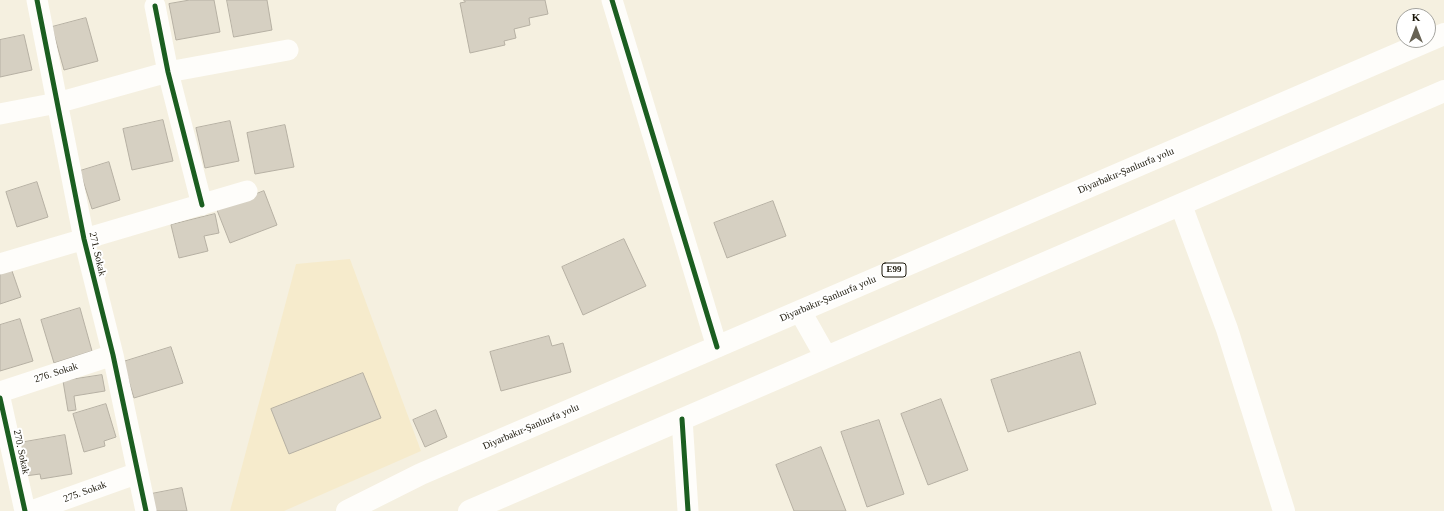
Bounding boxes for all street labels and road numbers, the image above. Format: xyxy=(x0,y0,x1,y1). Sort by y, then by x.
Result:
street label: Diyarbakır-Şanlıurfa yolu xyxy=(1076,145,1176,197)
street label: 271. Sokak xyxy=(86,231,108,277)
road number: E99 xyxy=(882,263,906,277)
street label: Diyarbakır-Şanlıurfa yolu xyxy=(778,273,878,325)
street label: 276. Sokak xyxy=(33,360,79,386)
street label: Diyarbakır-Şanlıurfa yolu xyxy=(481,401,581,453)
street label: 270. Sokak xyxy=(10,429,32,475)
street label: 275. Sokak xyxy=(62,479,108,505)

